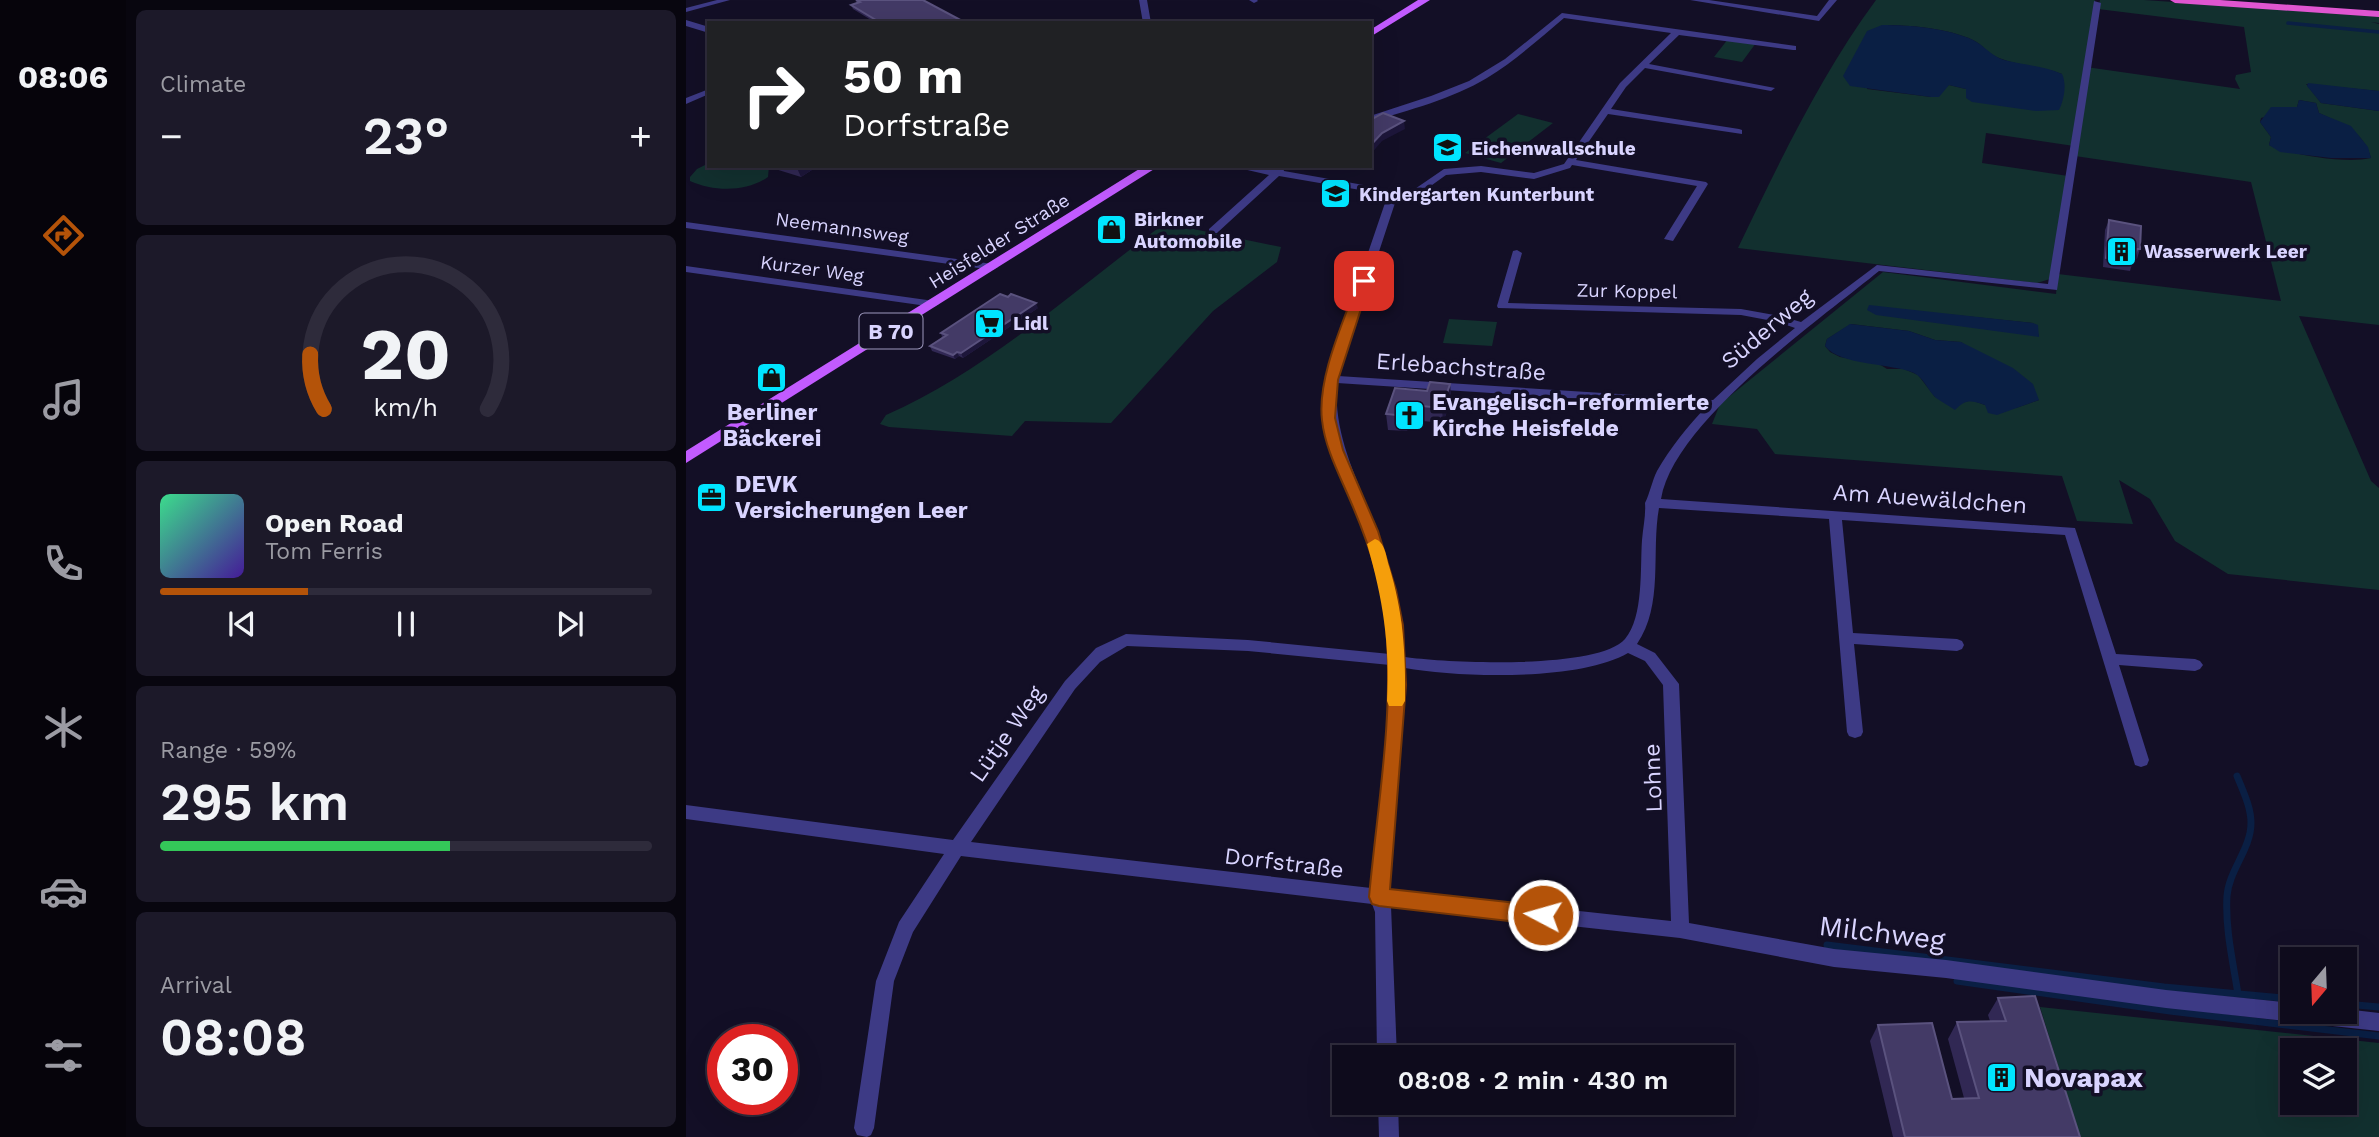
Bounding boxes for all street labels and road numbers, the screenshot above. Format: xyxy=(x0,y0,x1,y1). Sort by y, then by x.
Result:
street label: Heisfelder Straße xyxy=(924,188,1074,294)
street label: Neemannsweg xyxy=(774,207,911,249)
street label: Kurzer Weg xyxy=(759,250,866,288)
street label: Zur Koppel xyxy=(1576,279,1678,303)
street label: Süderweg xyxy=(1716,283,1818,375)
road number: B 70 xyxy=(860,314,922,348)
street label: Erlebachstraße xyxy=(1375,348,1547,386)
street label: Am Auewäldchen xyxy=(1832,479,2028,519)
street label: Lütje Weg xyxy=(964,680,1050,787)
street label: Lohne xyxy=(1638,743,1668,813)
street label: Dorfstraße xyxy=(1223,842,1345,884)
street label: Milchweg xyxy=(1817,909,1947,957)

